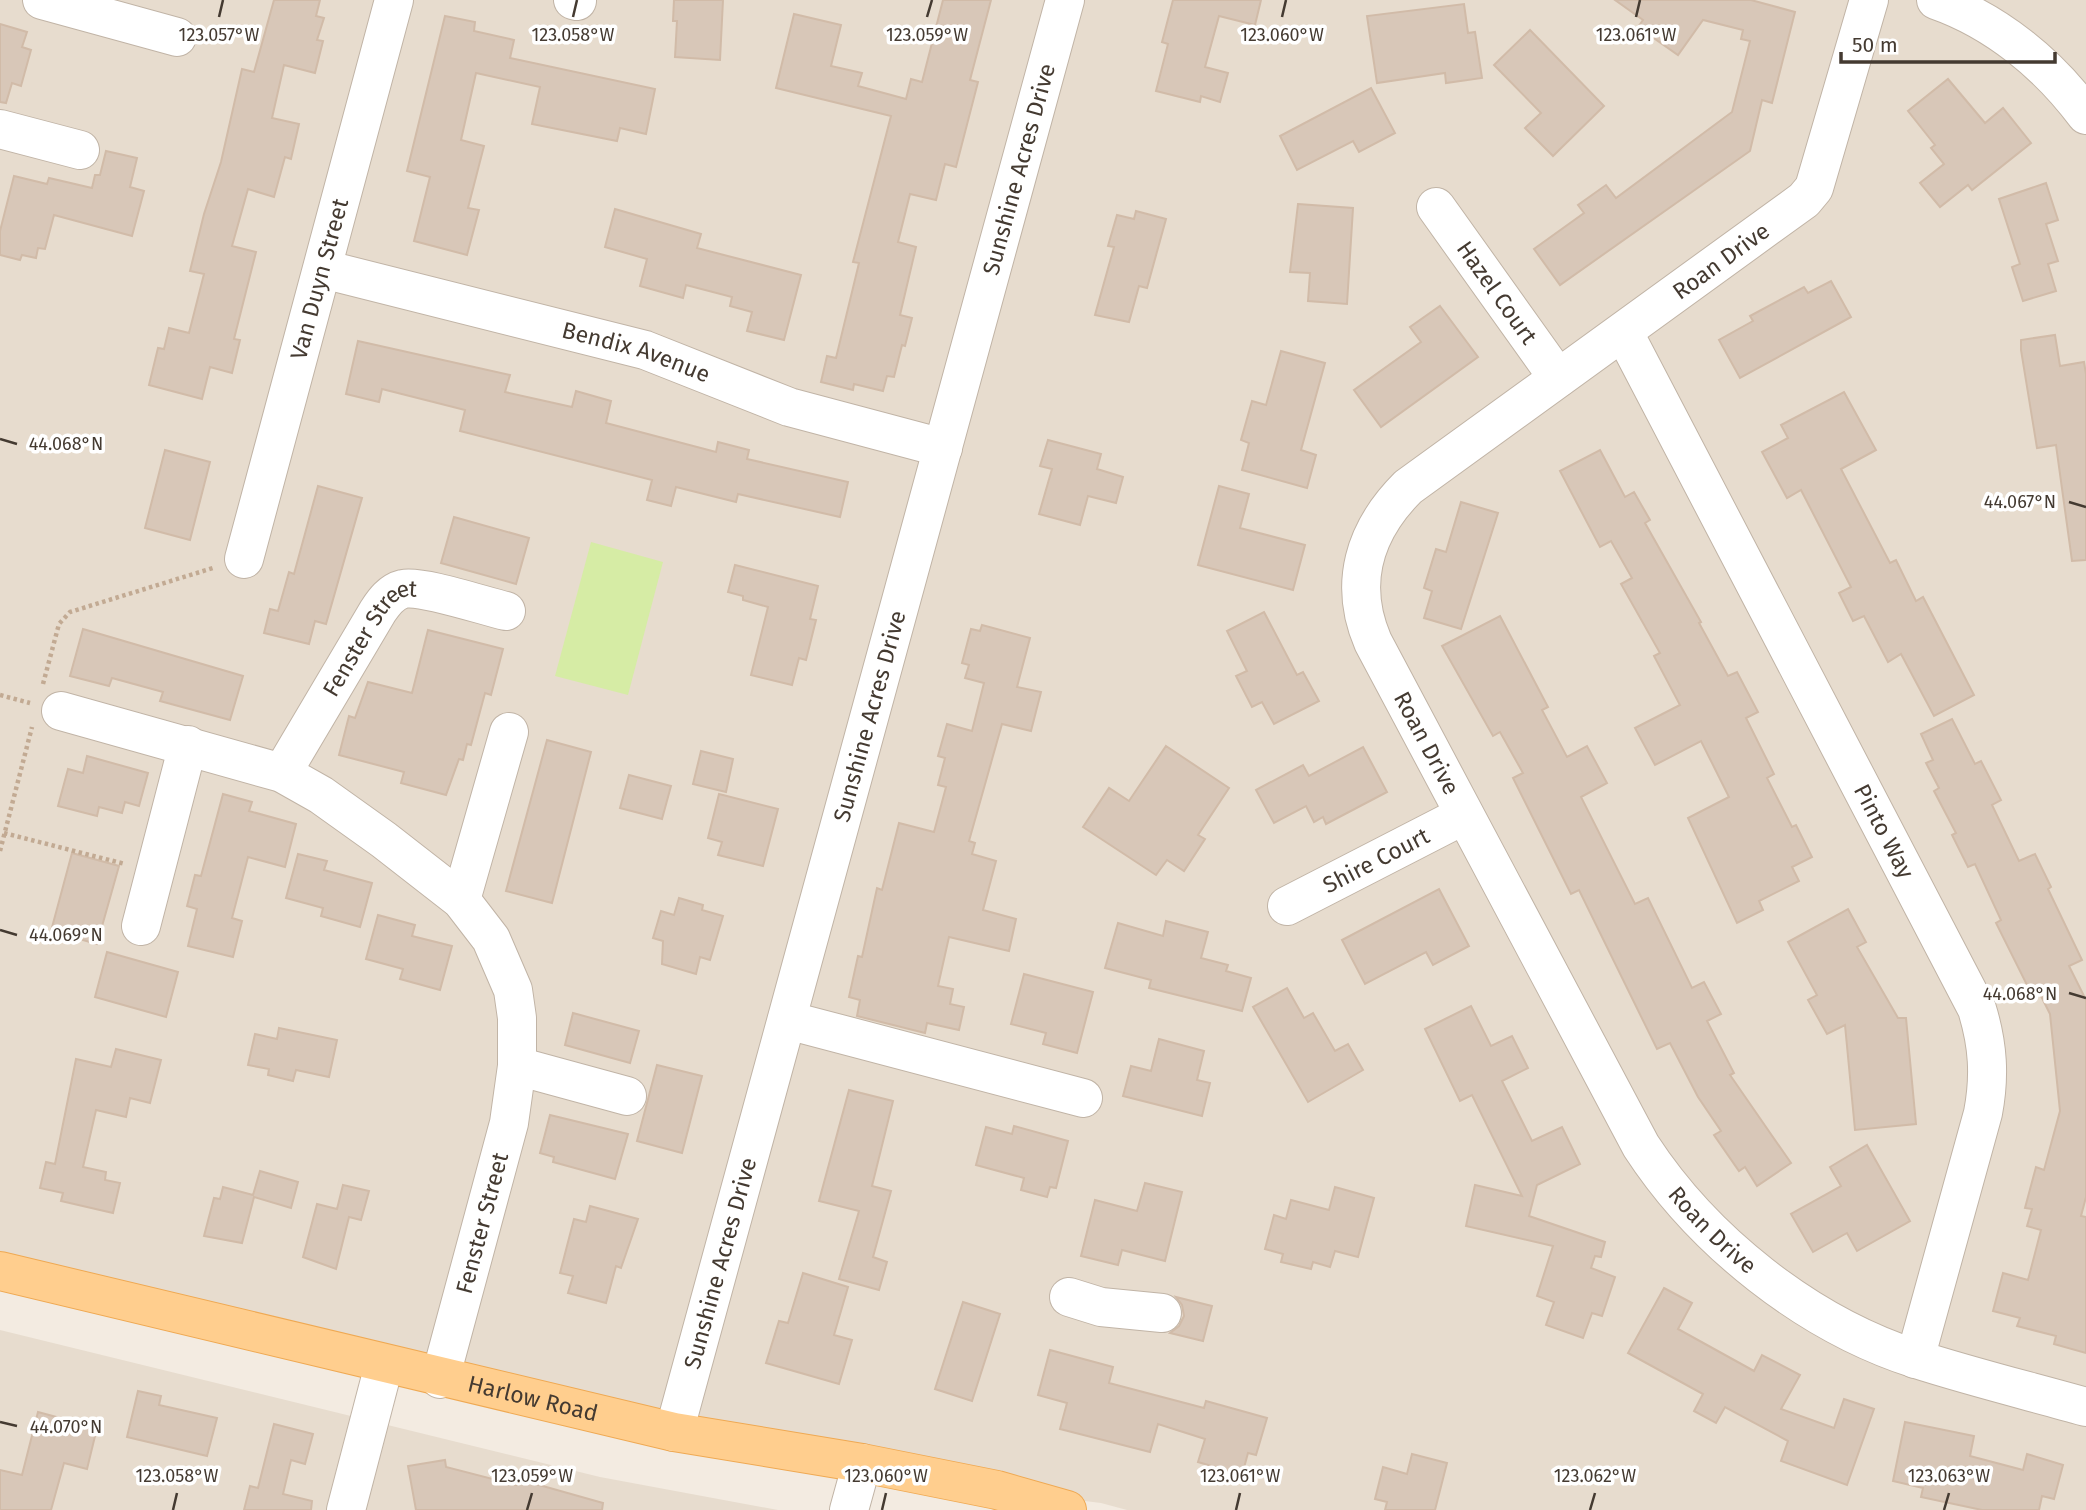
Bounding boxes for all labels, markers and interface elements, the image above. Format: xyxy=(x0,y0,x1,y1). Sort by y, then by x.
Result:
scale bar xyxy=(1841,21,2054,65)
text: 123.057°W xyxy=(179,24,260,46)
text: 123.058°W xyxy=(532,24,615,46)
text: 123.059°W xyxy=(886,24,968,46)
text: 123.060°W xyxy=(1240,24,1324,46)
text: 123.061°W xyxy=(1596,24,1676,46)
text: 50 m xyxy=(1852,32,1898,58)
street label: Sunshine Acres Drive xyxy=(977,60,1061,278)
street label: Van Duyn Street xyxy=(284,195,354,362)
street label: Roan Drive xyxy=(1667,217,1775,305)
street label: Hazel Court xyxy=(1451,236,1544,350)
street label: Bendix Avenue xyxy=(559,316,714,388)
text: 44.068°N xyxy=(29,433,103,455)
text: 44.067°N xyxy=(1984,491,2056,513)
street label: Fenster Street xyxy=(317,574,419,702)
street label: Sunshine Acres Drive xyxy=(827,607,912,825)
street label: Roan Drive xyxy=(1388,687,1466,799)
street label: Pinto Way xyxy=(1848,779,1921,884)
street label: Shire Court xyxy=(1318,821,1434,899)
text: 44.069°N xyxy=(29,924,103,946)
text: 44.068°N xyxy=(1983,983,2057,1005)
street label: Fenster Street xyxy=(450,1149,514,1297)
street label: Sunshine Acres Drive xyxy=(678,1154,762,1372)
street label: Roan Drive xyxy=(1662,1181,1762,1280)
street label: Harlow Road xyxy=(465,1369,601,1427)
text: 44.070°N xyxy=(30,1416,102,1438)
text: 123.058°W xyxy=(136,1465,219,1487)
text: 123.059°W xyxy=(491,1465,573,1487)
text: 123.060°W xyxy=(844,1465,928,1487)
text: 123.061°W xyxy=(1200,1465,1280,1487)
text: 123.062°W xyxy=(1554,1465,1636,1487)
text: 123.063°W xyxy=(1908,1465,1990,1487)

